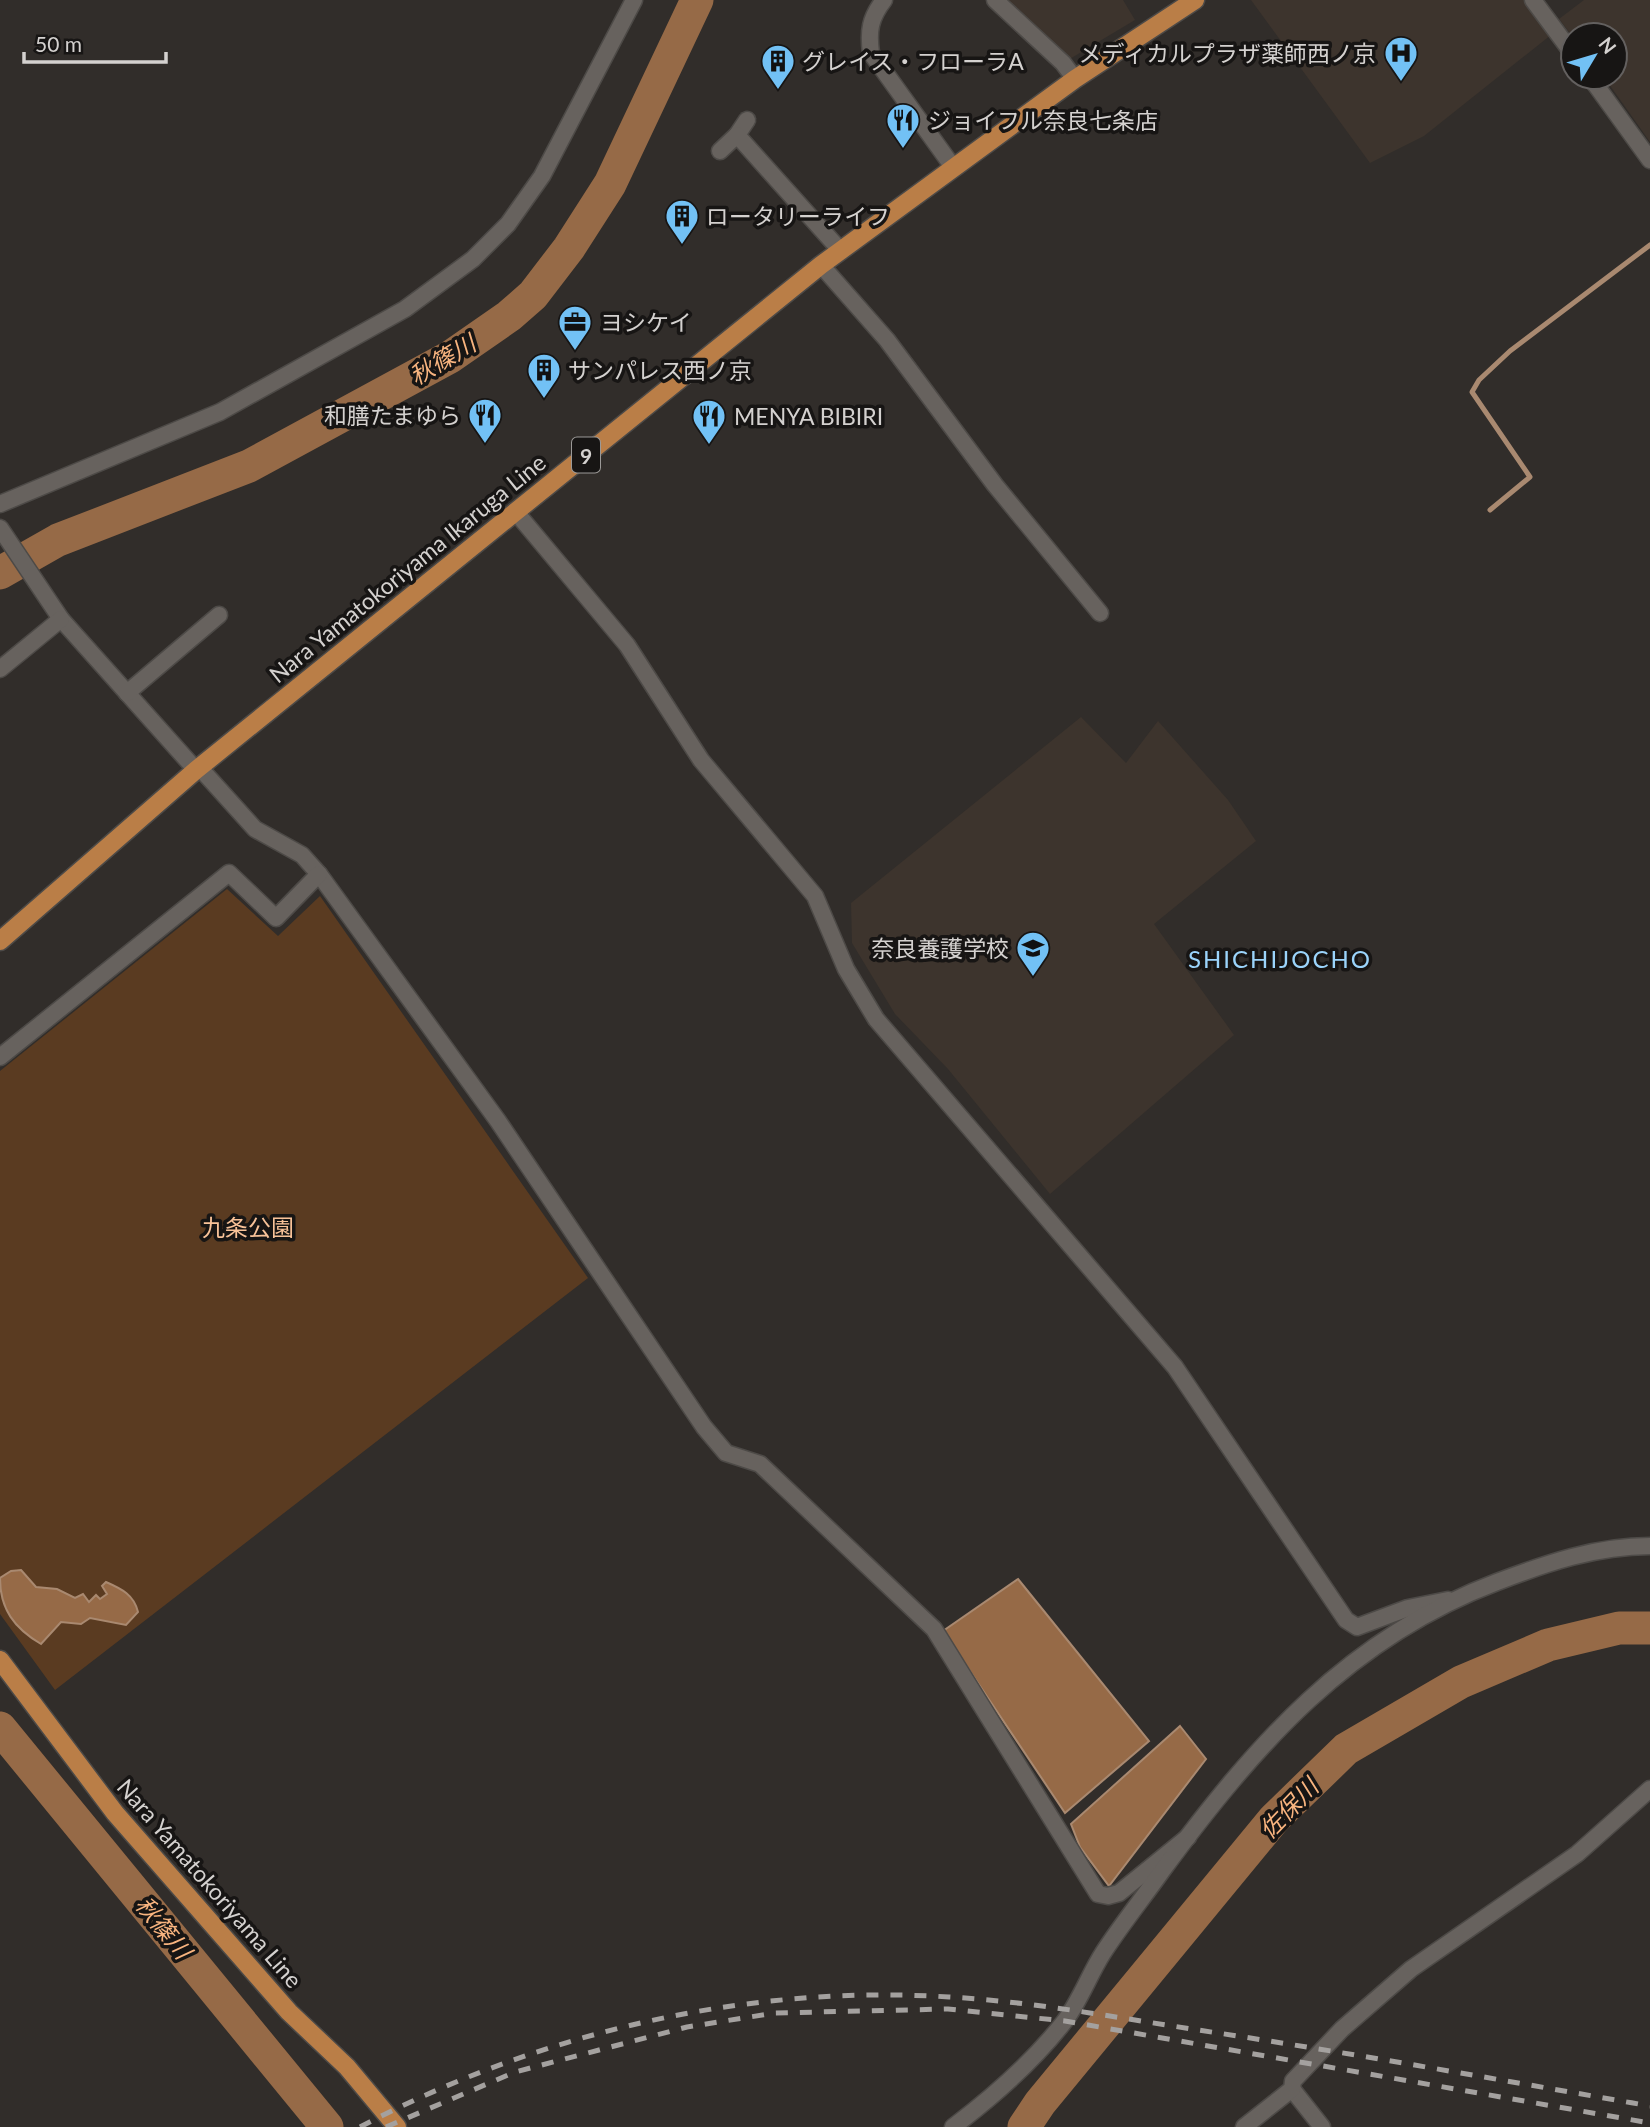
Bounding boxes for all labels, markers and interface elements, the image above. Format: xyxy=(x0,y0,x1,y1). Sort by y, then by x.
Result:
scale bar xyxy=(24,21,166,65)
north arrow xyxy=(1559,21,1629,91)
text: 50 m xyxy=(35,31,82,56)
text: N xyxy=(1594,32,1621,58)
hospital icon: メディカルプラザ薬師西ノ京 xyxy=(1382,34,1420,83)
place label: メディカルプラザ薬師西ノ京 xyxy=(1079,39,1376,67)
building icon: グレイス・フローラA xyxy=(759,42,797,91)
place label: グレイス・フローラA xyxy=(802,47,1024,75)
restaurant icon: ジョイフル奈良七条店 xyxy=(884,101,922,150)
place label: ジョイフル奈良七条店 xyxy=(928,106,1158,134)
building icon: ロータリーライフ xyxy=(663,197,701,246)
place label: ロータリーライフ xyxy=(706,202,890,230)
office icon: ヨシケイ xyxy=(556,303,594,352)
place label: ヨシケイ xyxy=(600,308,692,336)
water label: 秋篠川 xyxy=(404,326,483,390)
building icon: サンパレス西ノ京 xyxy=(525,351,563,400)
place label: サンパレス西ノ京 xyxy=(568,356,752,384)
restaurant icon: 和膳たまゆら xyxy=(466,396,504,445)
restaurant icon: MENYA BIBIRI xyxy=(690,397,728,446)
place label: 和膳たまゆら xyxy=(324,401,461,429)
place label: MENYA BIBIRI xyxy=(734,402,883,430)
road number: 9 xyxy=(572,438,600,472)
street label: Nara Yamatokoriyama Ikaruga Line xyxy=(263,448,551,688)
school or university icon: 奈良養護学校 xyxy=(1014,929,1052,978)
place label: 奈良養護学校 xyxy=(871,934,1009,962)
district label: SHICHIJOCHO xyxy=(1188,944,1372,973)
park label: 九条公園 xyxy=(202,1213,294,1241)
water label: 佐保川 xyxy=(1253,1770,1326,1844)
street label: Nara Yamatokoriyama Line xyxy=(112,1773,308,1993)
water label: 秋篠川 xyxy=(130,1890,200,1966)

